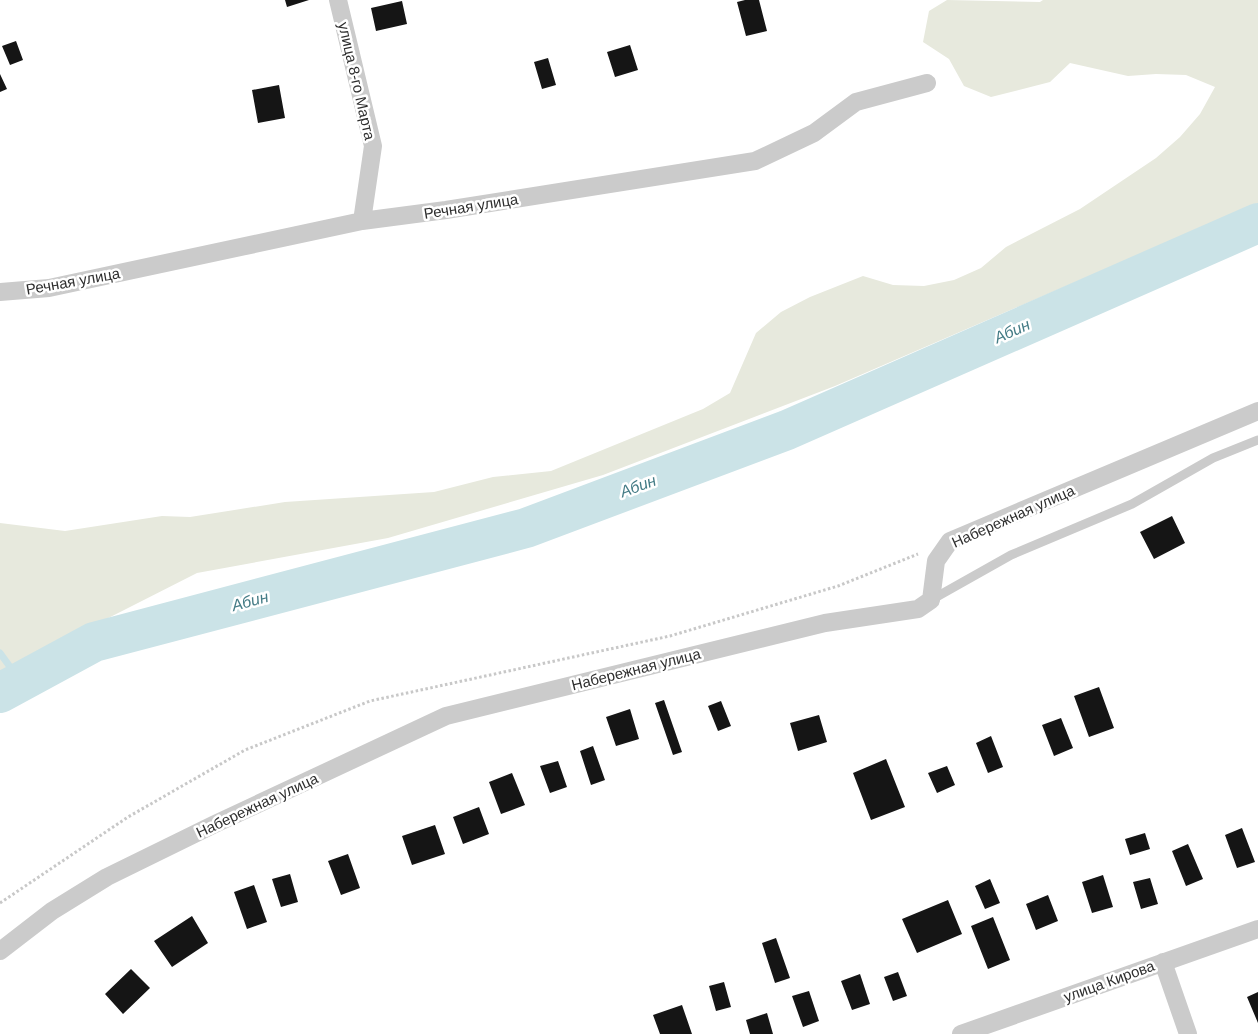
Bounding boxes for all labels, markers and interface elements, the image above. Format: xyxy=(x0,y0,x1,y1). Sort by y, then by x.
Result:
street label: улица 8-го Марта xyxy=(335,20,379,142)
street label: Речная улица xyxy=(423,190,520,222)
street label: Речная улица xyxy=(25,264,122,298)
water label: Абин xyxy=(991,316,1033,347)
water label: Абин xyxy=(617,472,659,501)
street label: Набережная улица xyxy=(949,481,1078,551)
water label: Абин xyxy=(229,588,270,614)
street label: Набережная улица xyxy=(570,645,703,693)
street label: Набережная улица xyxy=(193,769,321,841)
street label: улица Кирова xyxy=(1061,956,1157,1005)

